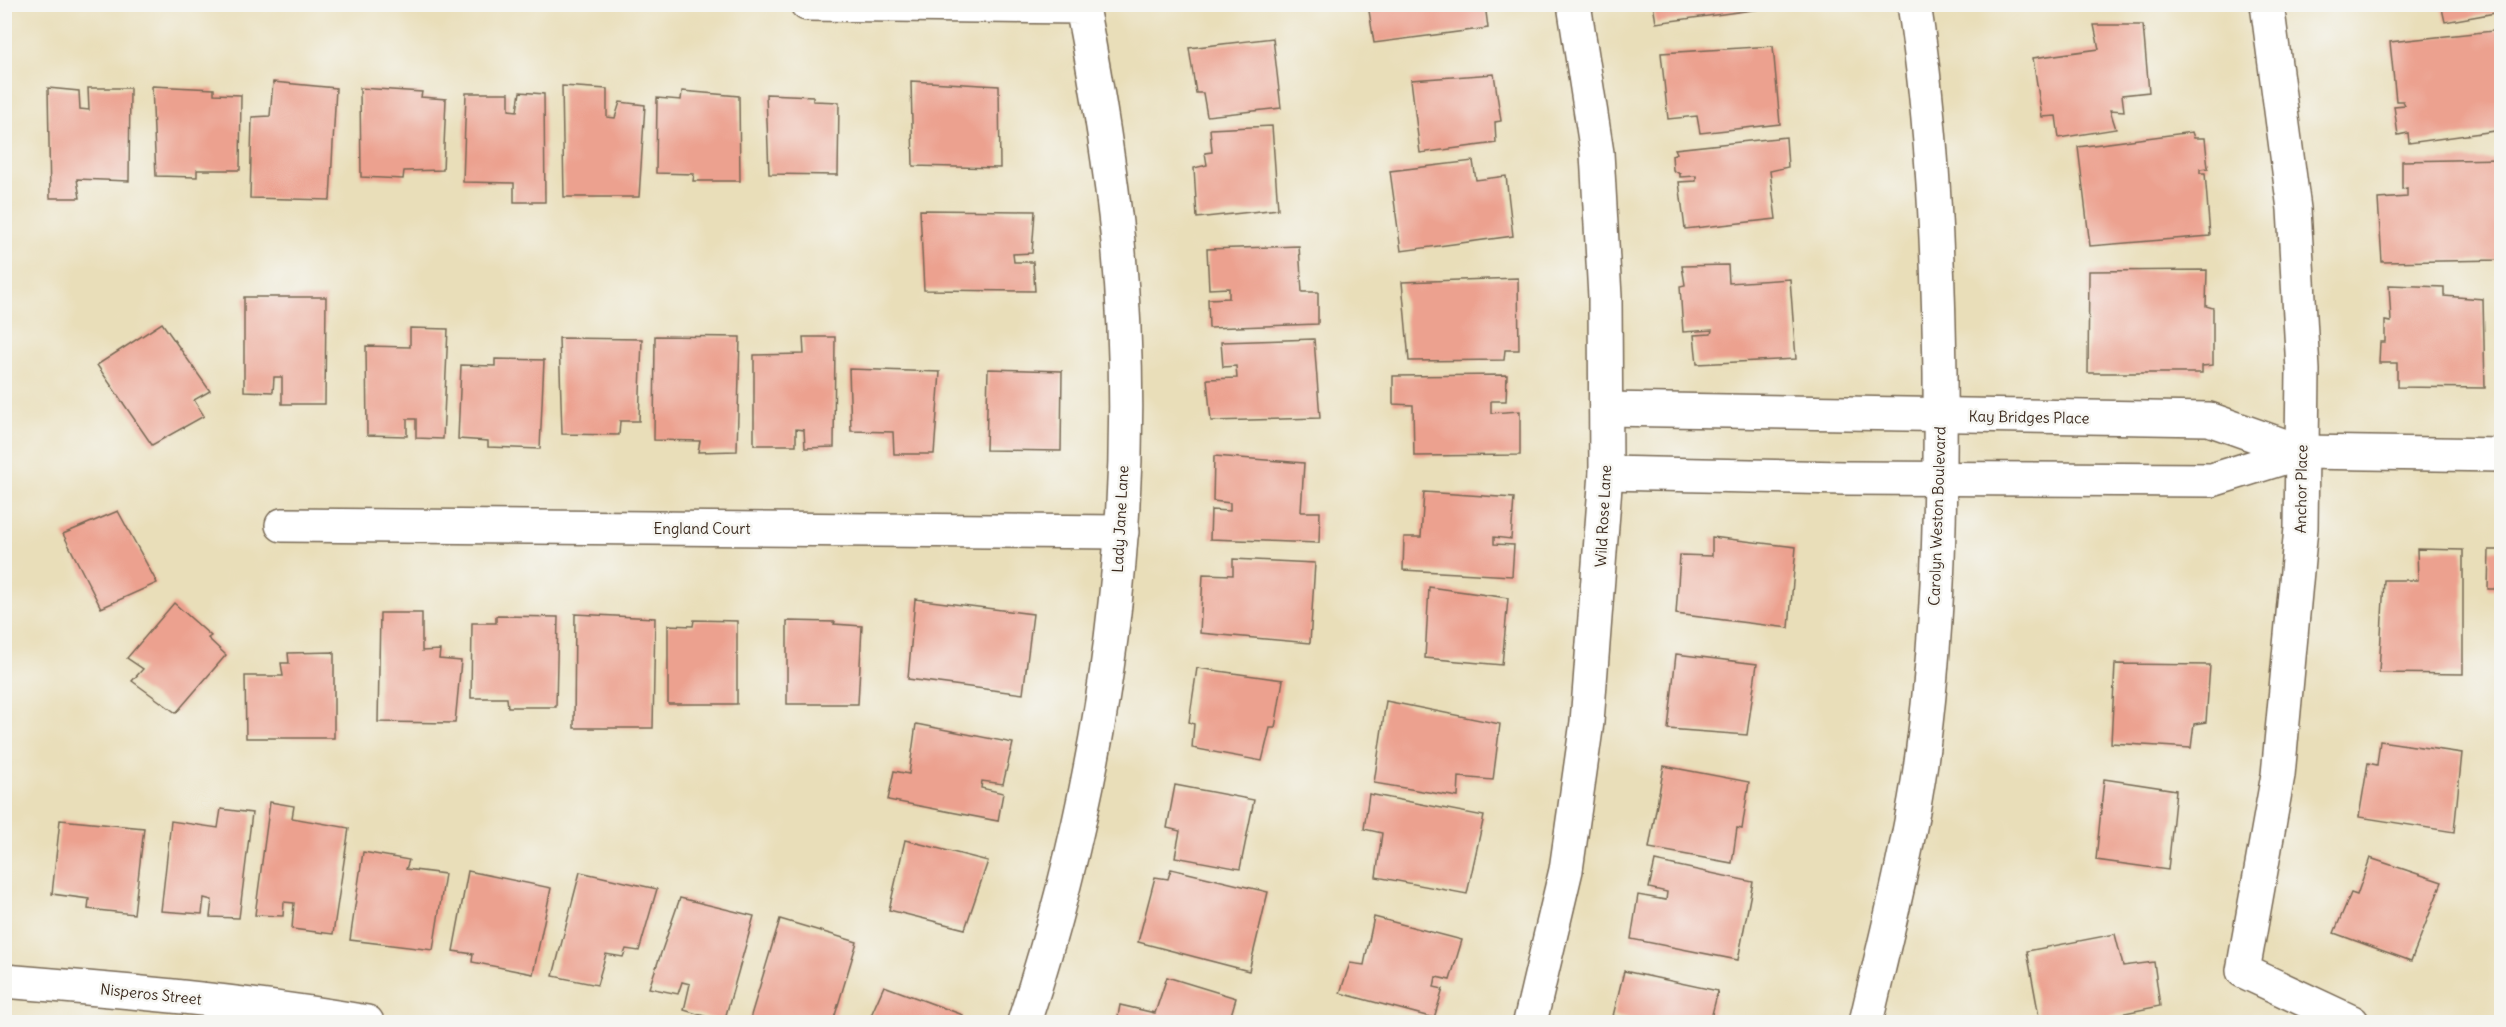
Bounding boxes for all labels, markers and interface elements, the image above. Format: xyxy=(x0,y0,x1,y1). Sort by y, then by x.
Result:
street label: Kay Bridges Place xyxy=(1968,406,2090,428)
street label: Carolyn Weston Boulevard xyxy=(1924,426,1950,606)
street label: Anchor Place xyxy=(2291,444,2311,534)
street label: Wild Rose Lane xyxy=(1591,464,1615,568)
street label: Lady Jane Lane xyxy=(1108,465,1132,573)
street label: England Court xyxy=(654,519,750,538)
street label: Nisperos Street xyxy=(99,979,203,1009)

